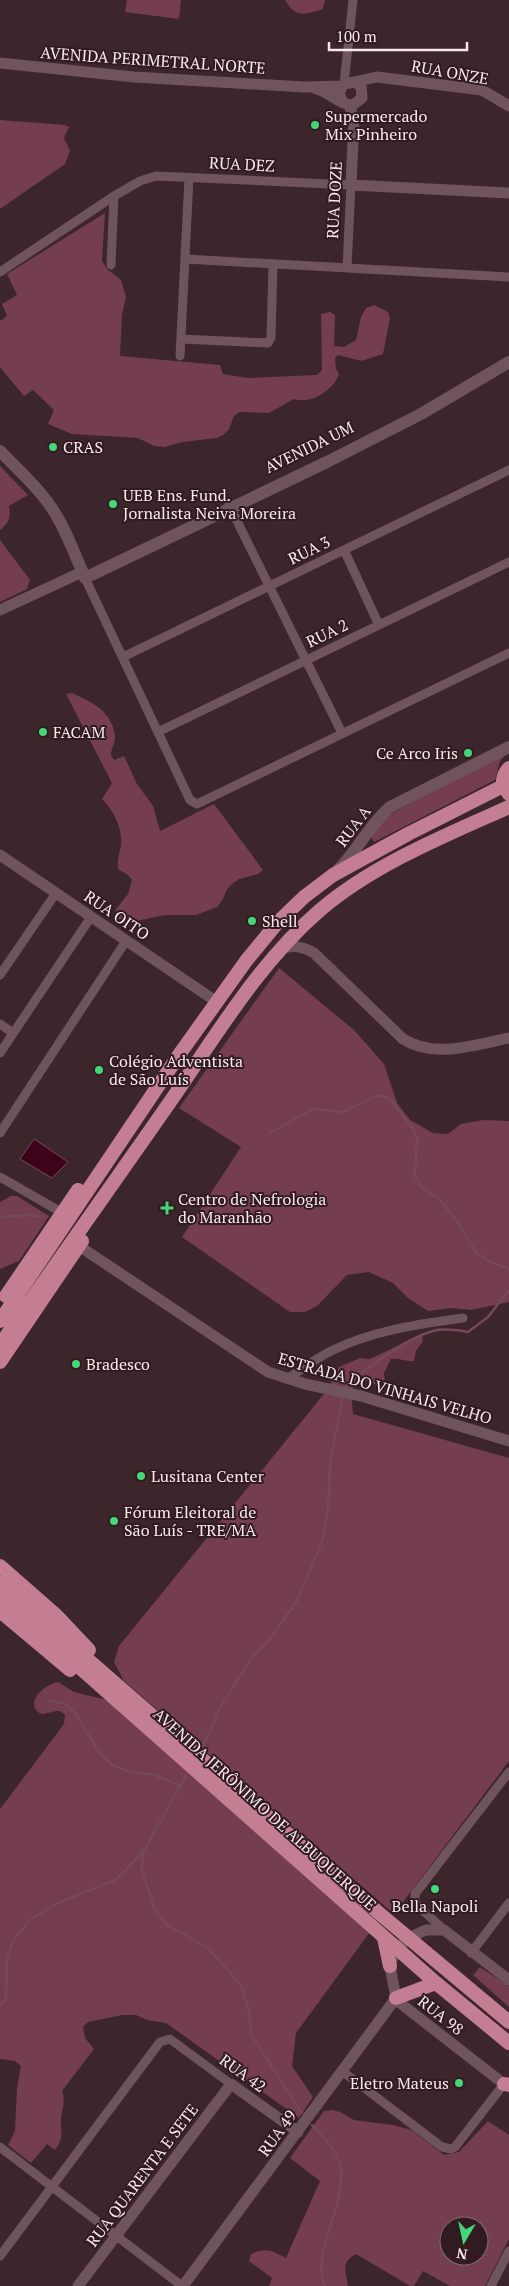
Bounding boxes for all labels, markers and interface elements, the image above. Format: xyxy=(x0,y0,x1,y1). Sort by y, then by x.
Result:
scale bar xyxy=(329,20,466,52)
text: 100 m xyxy=(336,26,377,46)
street label: AVENIDA PERIMETRAL NORTE xyxy=(40,41,266,79)
street label: RUA ONZE xyxy=(410,54,490,90)
place label: Supermercado Mix Pinheiro xyxy=(325,105,427,145)
marker: Supermercado Mix Pinheiro xyxy=(309,119,321,131)
street label: RUA DEZ xyxy=(209,151,276,177)
street label: RUA DOZE xyxy=(321,161,347,239)
street label: AVENIDA UM xyxy=(261,416,357,478)
place label: CRAS xyxy=(63,436,103,458)
marker: CRAS xyxy=(47,441,59,453)
place label: UEB Ens. Fund. Jornalista Neiva Moreira xyxy=(123,484,296,524)
marker: UEB Ens. Fund. Jornalista Neiva Moreira xyxy=(107,498,119,510)
street label: RUA 3 xyxy=(284,530,334,570)
street label: RUA 2 xyxy=(302,613,352,653)
place label: FACAM xyxy=(53,721,105,743)
marker: FACAM xyxy=(37,726,49,738)
place label: Ce Arco Iris xyxy=(376,742,458,764)
marker: Ce Arco Iris xyxy=(462,747,474,759)
street label: RUA A xyxy=(330,801,376,851)
street label: RUA OITO xyxy=(80,885,154,945)
place label: Shell xyxy=(262,910,298,932)
marker: Shell xyxy=(246,915,258,927)
place label: Colégio Adventista de São Luís xyxy=(109,1050,243,1090)
marker: Colégio Adventista de São Luís xyxy=(93,1064,105,1076)
place label: Centro de Nefrologia do Maranhão xyxy=(178,1188,326,1228)
marker: Centro de Nefrologia do Maranhão xyxy=(160,1201,174,1215)
street label: ESTRADA DO VINHAIS VELHO xyxy=(276,1347,494,1429)
place label: Bradesco xyxy=(86,1353,150,1375)
marker: Bradesco xyxy=(70,1358,82,1370)
place label: Lusitana Center xyxy=(151,1465,265,1487)
marker: Lusitana Center xyxy=(135,1470,147,1482)
place label: Fórum Eleitoral de São Luís - TRE/MA xyxy=(124,1501,256,1541)
marker: Fórum Eleitoral de São Luís - TRE/MA xyxy=(108,1515,120,1527)
street label: AVENIDA JERÔNIMO DE ALBUQUERQUE xyxy=(149,1703,381,1915)
marker: Bella Napoli xyxy=(429,1883,441,1895)
place label: Bella Napoli xyxy=(392,1895,479,1917)
street label: RUA 98 xyxy=(414,1990,468,2040)
street label: RUA 42 xyxy=(215,2049,271,2097)
place label: Eletro Mateus xyxy=(350,2072,449,2094)
marker: Eletro Mateus xyxy=(453,2077,465,2089)
street label: RUA QUARENTA E SETE xyxy=(81,2099,203,2251)
street label: RUA 49 xyxy=(253,2105,301,2161)
north arrow xyxy=(439,2216,489,2266)
text: N xyxy=(455,2244,469,2265)

